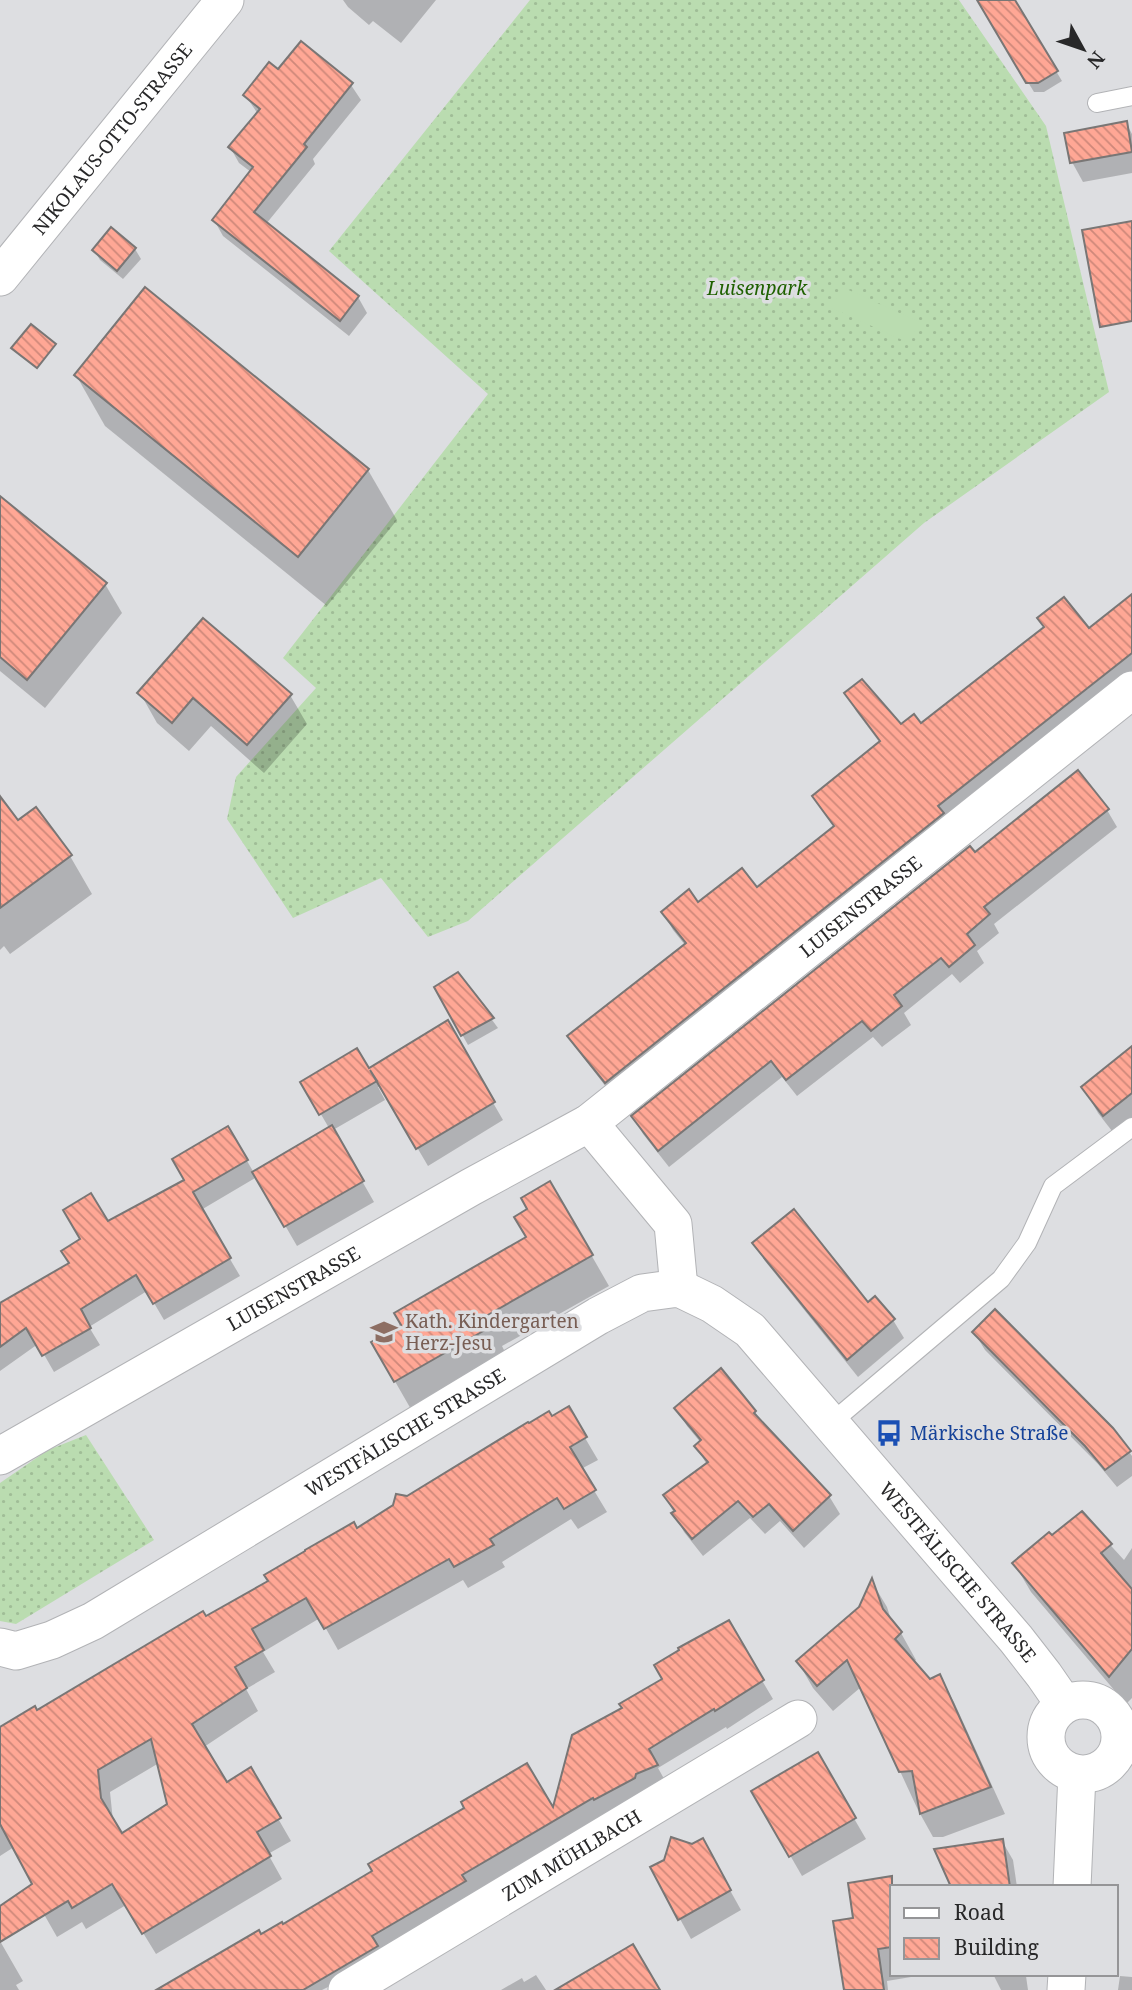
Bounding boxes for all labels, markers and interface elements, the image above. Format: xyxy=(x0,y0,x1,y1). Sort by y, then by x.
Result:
north arrow xyxy=(1048,14,1118,84)
street label: NIKOLAUS-OTTO-STRASSE xyxy=(27,37,198,240)
text: N xyxy=(1081,46,1111,74)
park label: Luisenpark xyxy=(706,275,808,301)
street label: LUISENSTRASSE xyxy=(794,850,927,963)
street label: LUISENSTRASSE xyxy=(222,1240,365,1337)
place label: Kath. Kindergarten Herz-Jesu xyxy=(405,1308,579,1356)
school or university icon: Kath. Kindergarten Herz-Jesu xyxy=(369,1317,399,1347)
street label: WESTFÄLISCHE STRASSE xyxy=(300,1362,510,1503)
bus stop icon: Märkische Straße xyxy=(874,1418,904,1448)
place label: Märkische Straße xyxy=(910,1420,1069,1446)
street label: WESTFÄLISCHE STRASSE xyxy=(873,1476,1042,1668)
street label: ZUM MÜHLBACH xyxy=(497,1803,646,1907)
legend xyxy=(890,1885,1118,1976)
text: Road xyxy=(954,1898,1005,1926)
text: Building xyxy=(954,1933,1039,1961)

